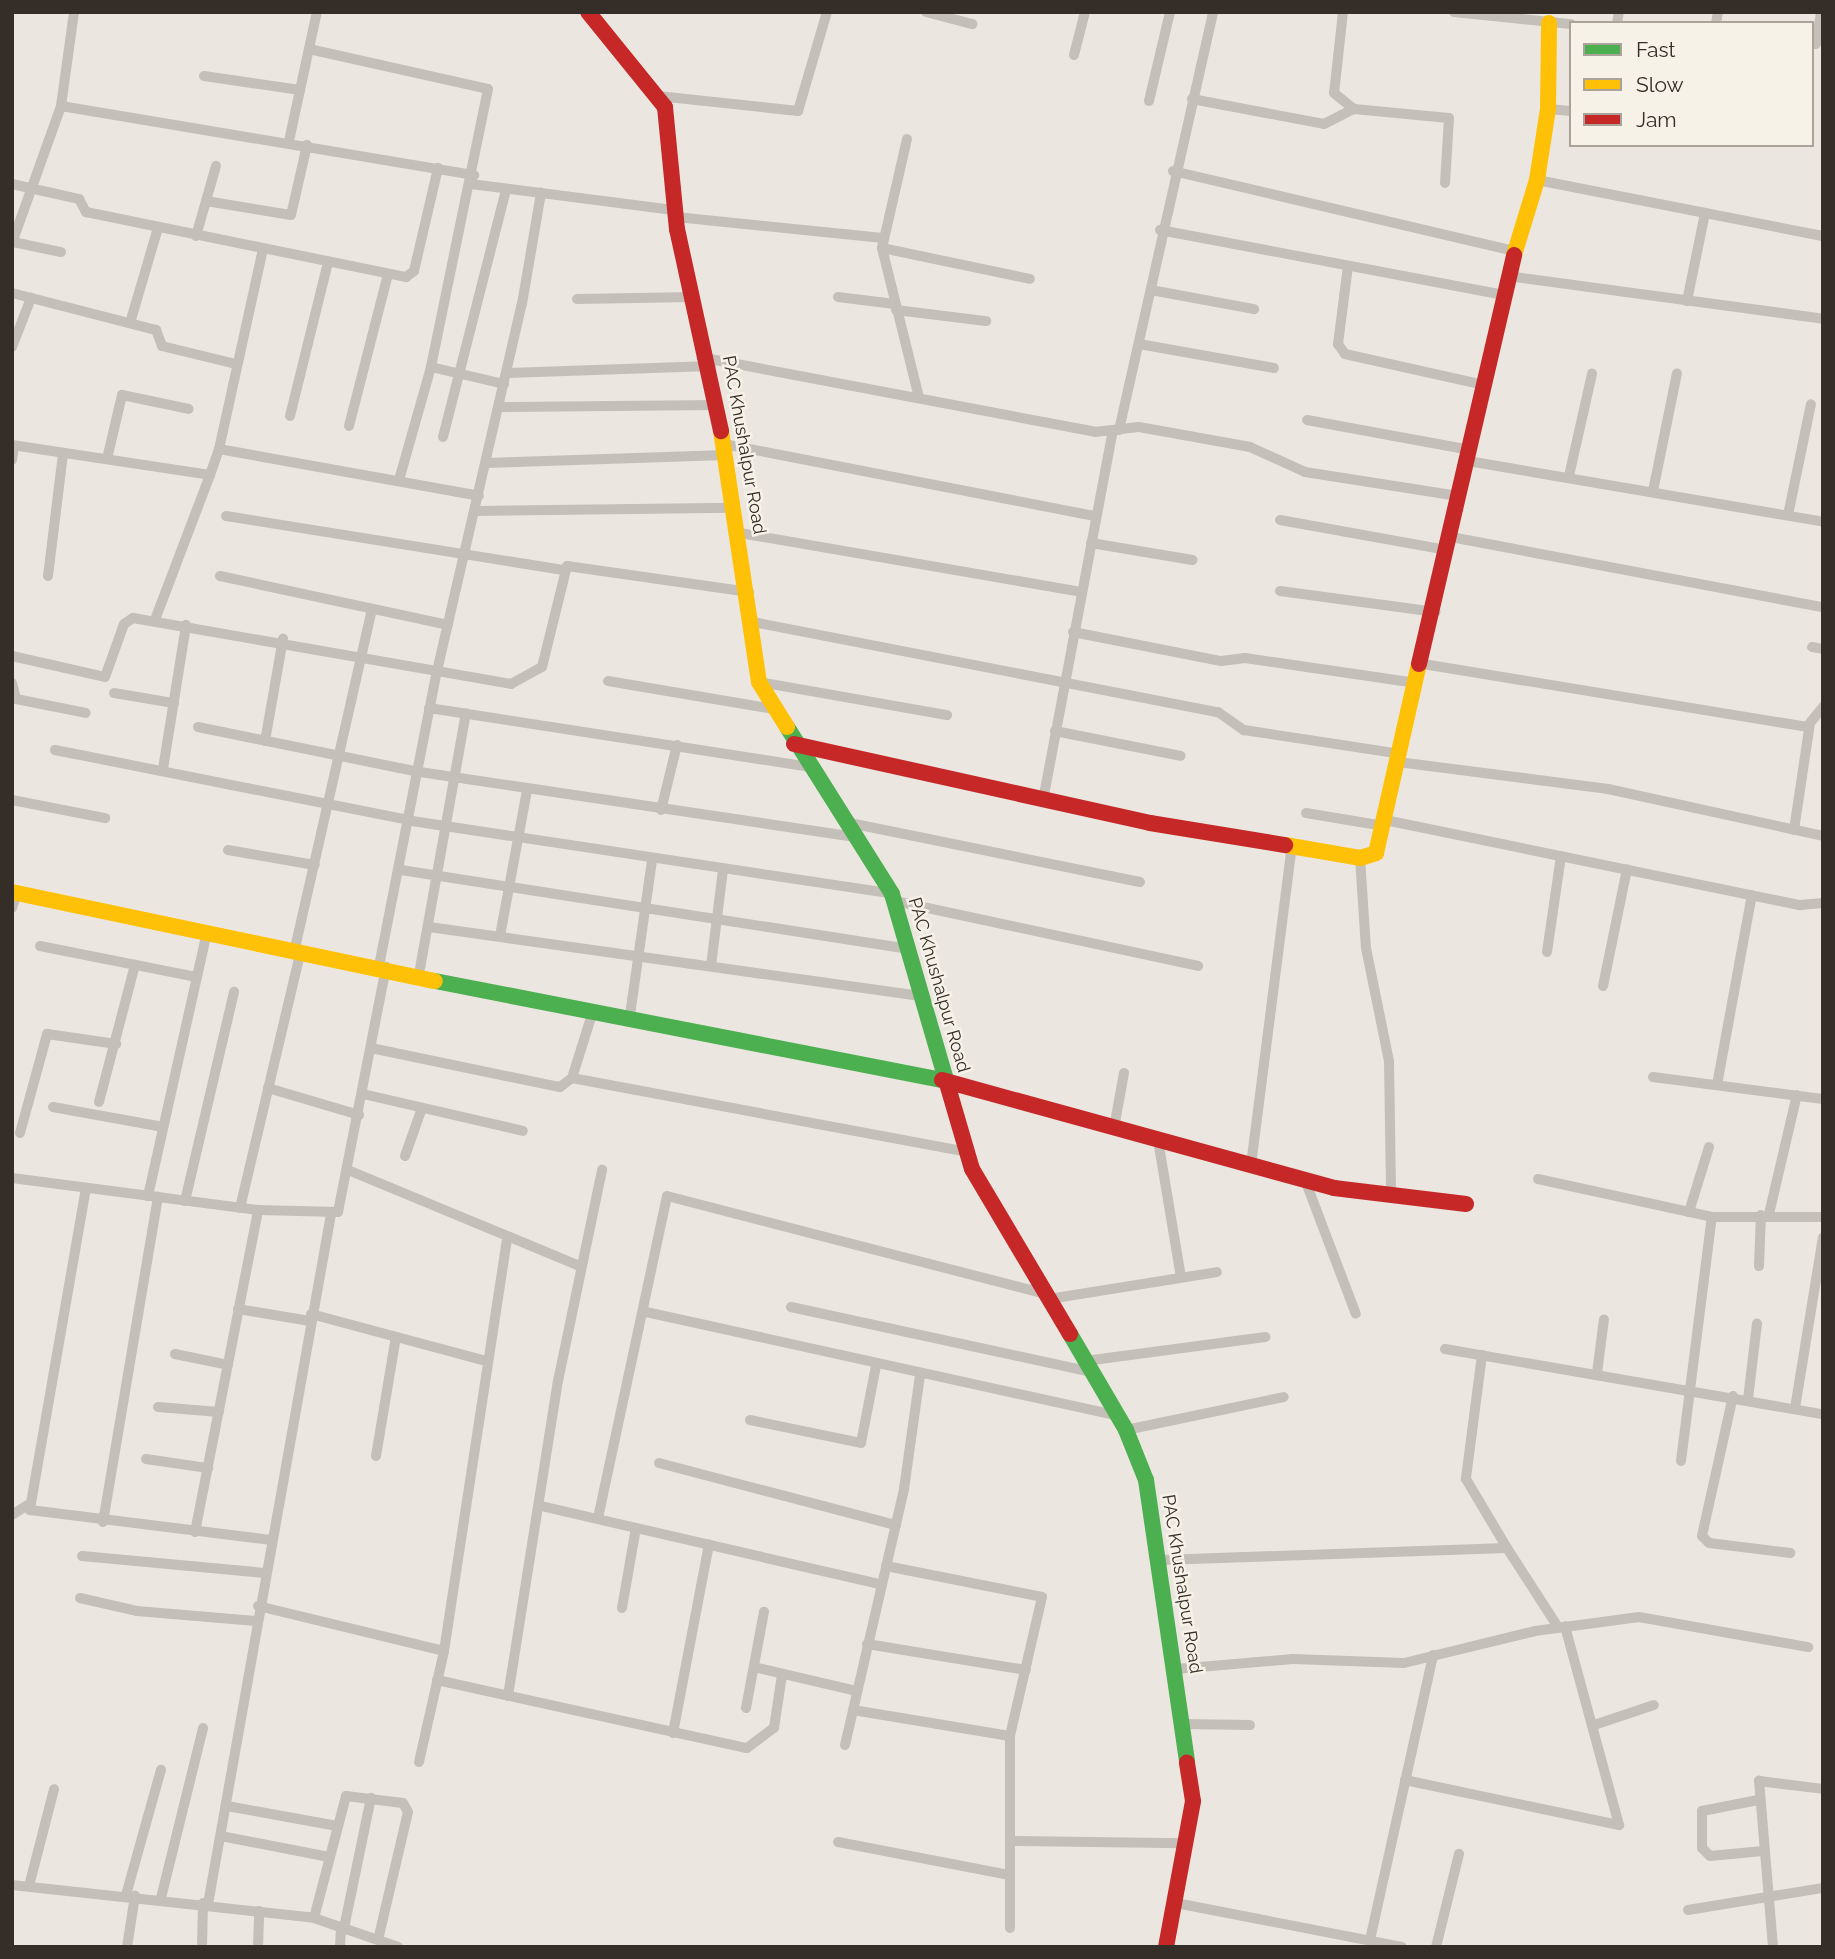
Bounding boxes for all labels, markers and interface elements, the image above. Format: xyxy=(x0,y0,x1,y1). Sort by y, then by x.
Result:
legend xyxy=(1569,21,1814,147)
text: Fast xyxy=(1636,37,1676,62)
text: Slow xyxy=(1636,72,1684,97)
text: Jam xyxy=(1636,107,1677,132)
street label: PAC Khushalpur Road xyxy=(718,354,770,536)
street label: PAC Khushalpur Road xyxy=(904,895,974,1075)
street label: PAC Khushalpur Road xyxy=(1157,1493,1207,1675)

